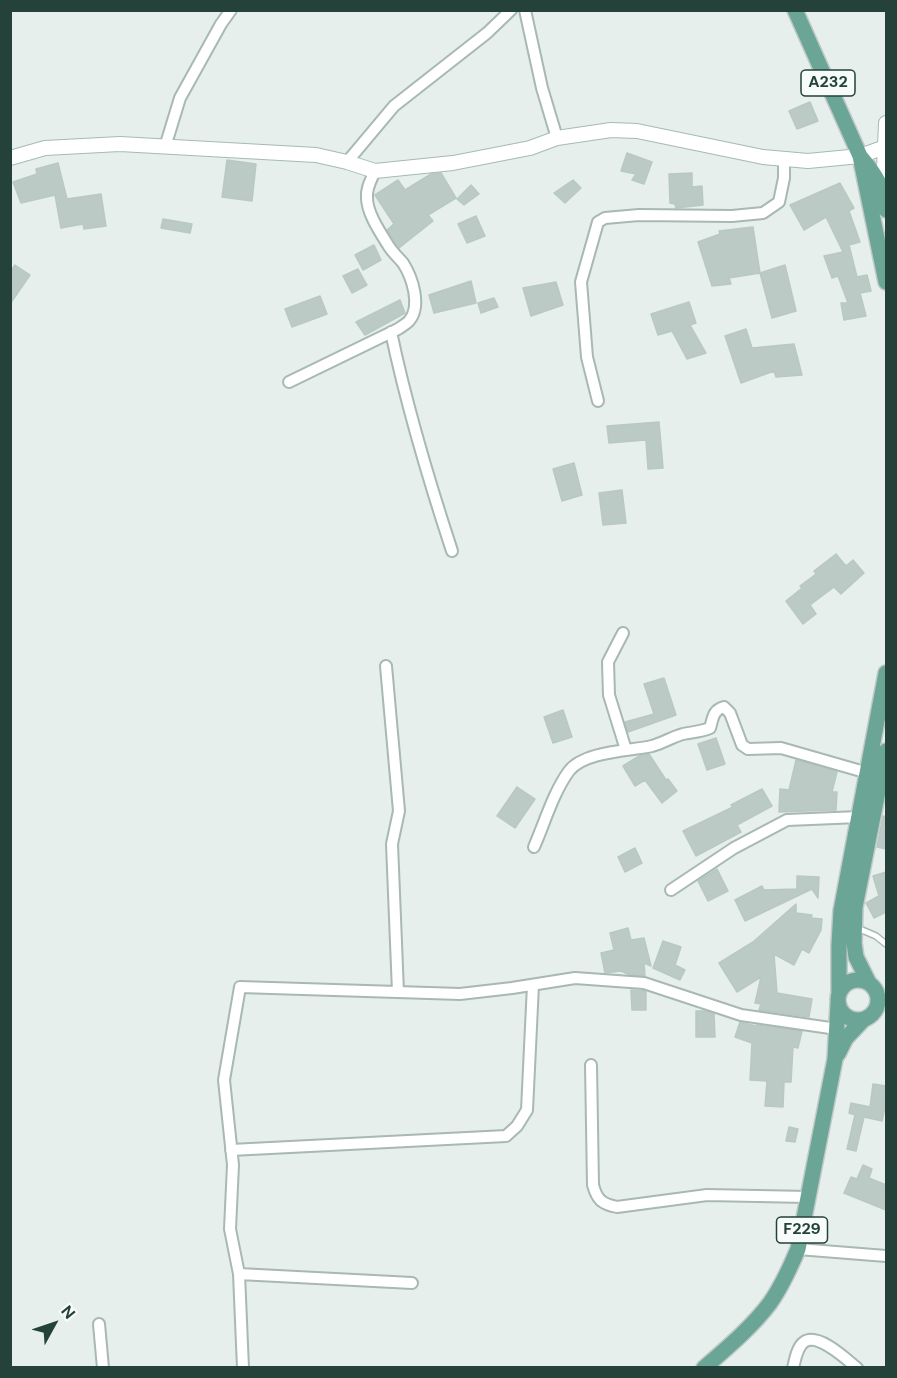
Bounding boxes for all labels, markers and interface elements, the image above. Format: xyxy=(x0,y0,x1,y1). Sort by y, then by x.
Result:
road number: A232 xyxy=(801,70,855,96)
road number: F229 xyxy=(776,1217,828,1243)
north arrow xyxy=(24,1294,84,1354)
text: N xyxy=(56,1301,80,1323)

